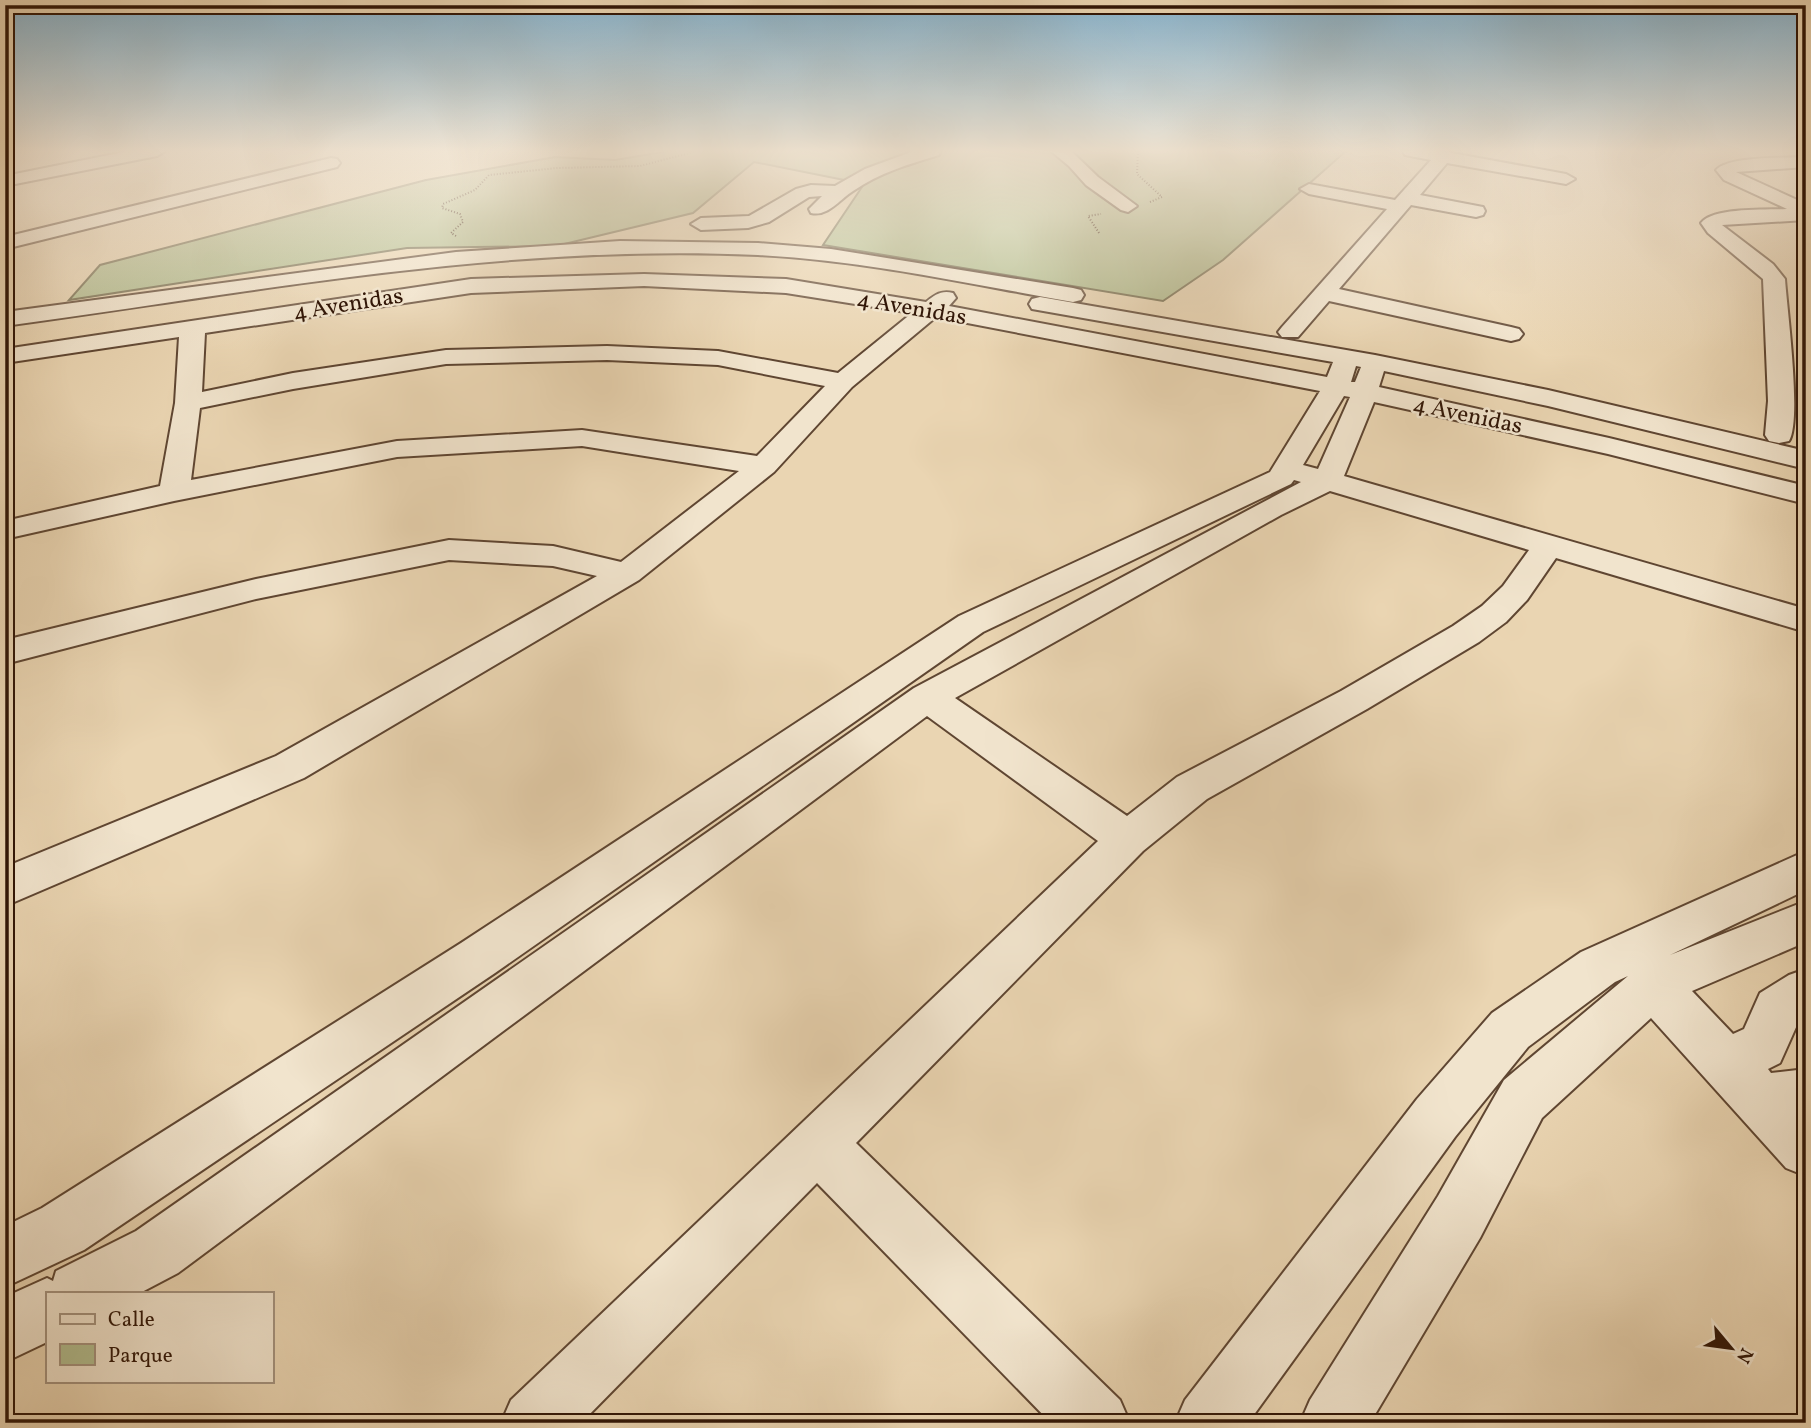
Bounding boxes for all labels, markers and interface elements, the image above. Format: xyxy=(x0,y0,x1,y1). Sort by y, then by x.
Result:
street label: 4 Avenidas xyxy=(291,280,406,329)
street label: 4 Avenidas xyxy=(854,284,969,334)
street label: 4 Avenidas xyxy=(1410,389,1525,443)
legend xyxy=(46,1292,273,1382)
text: Calle xyxy=(108,1306,155,1335)
north arrow xyxy=(1696,1312,1766,1382)
text: Parque xyxy=(108,1342,173,1371)
text: N xyxy=(1729,1343,1759,1368)

